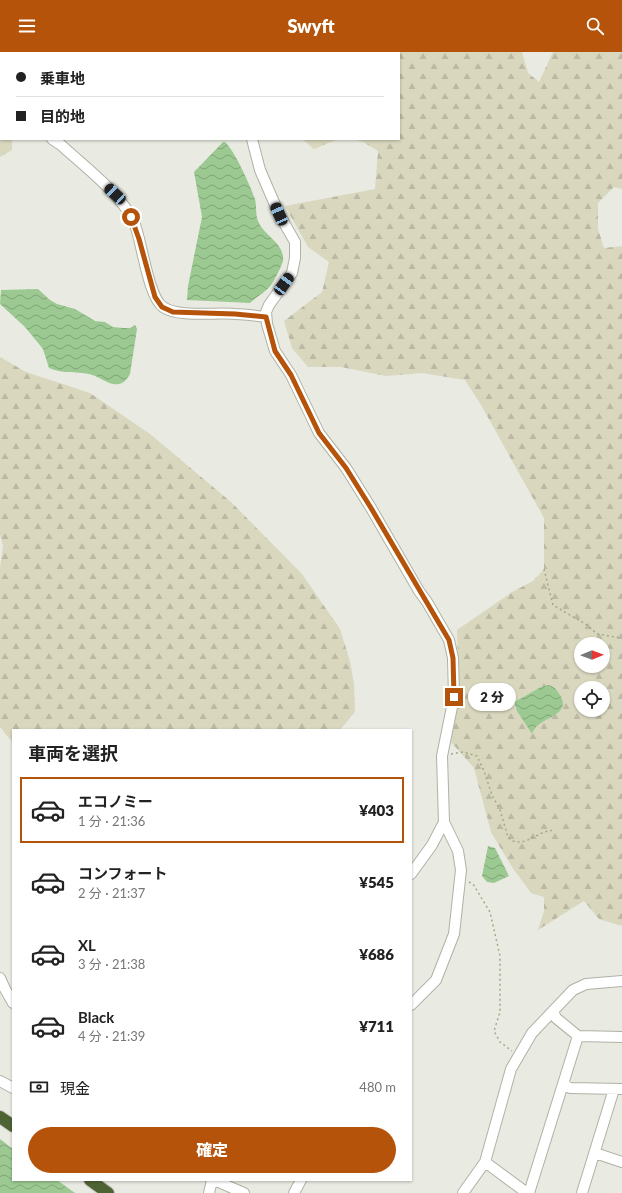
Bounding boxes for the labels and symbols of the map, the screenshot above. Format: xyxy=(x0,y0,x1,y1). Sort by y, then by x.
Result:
car xyxy=(102,181,128,207)
car xyxy=(269,201,289,227)
route start xyxy=(122,208,140,226)
car xyxy=(272,271,296,297)
north arrow xyxy=(574,637,610,673)
callout: 2 分 xyxy=(468,683,516,711)
route end xyxy=(445,688,463,706)

